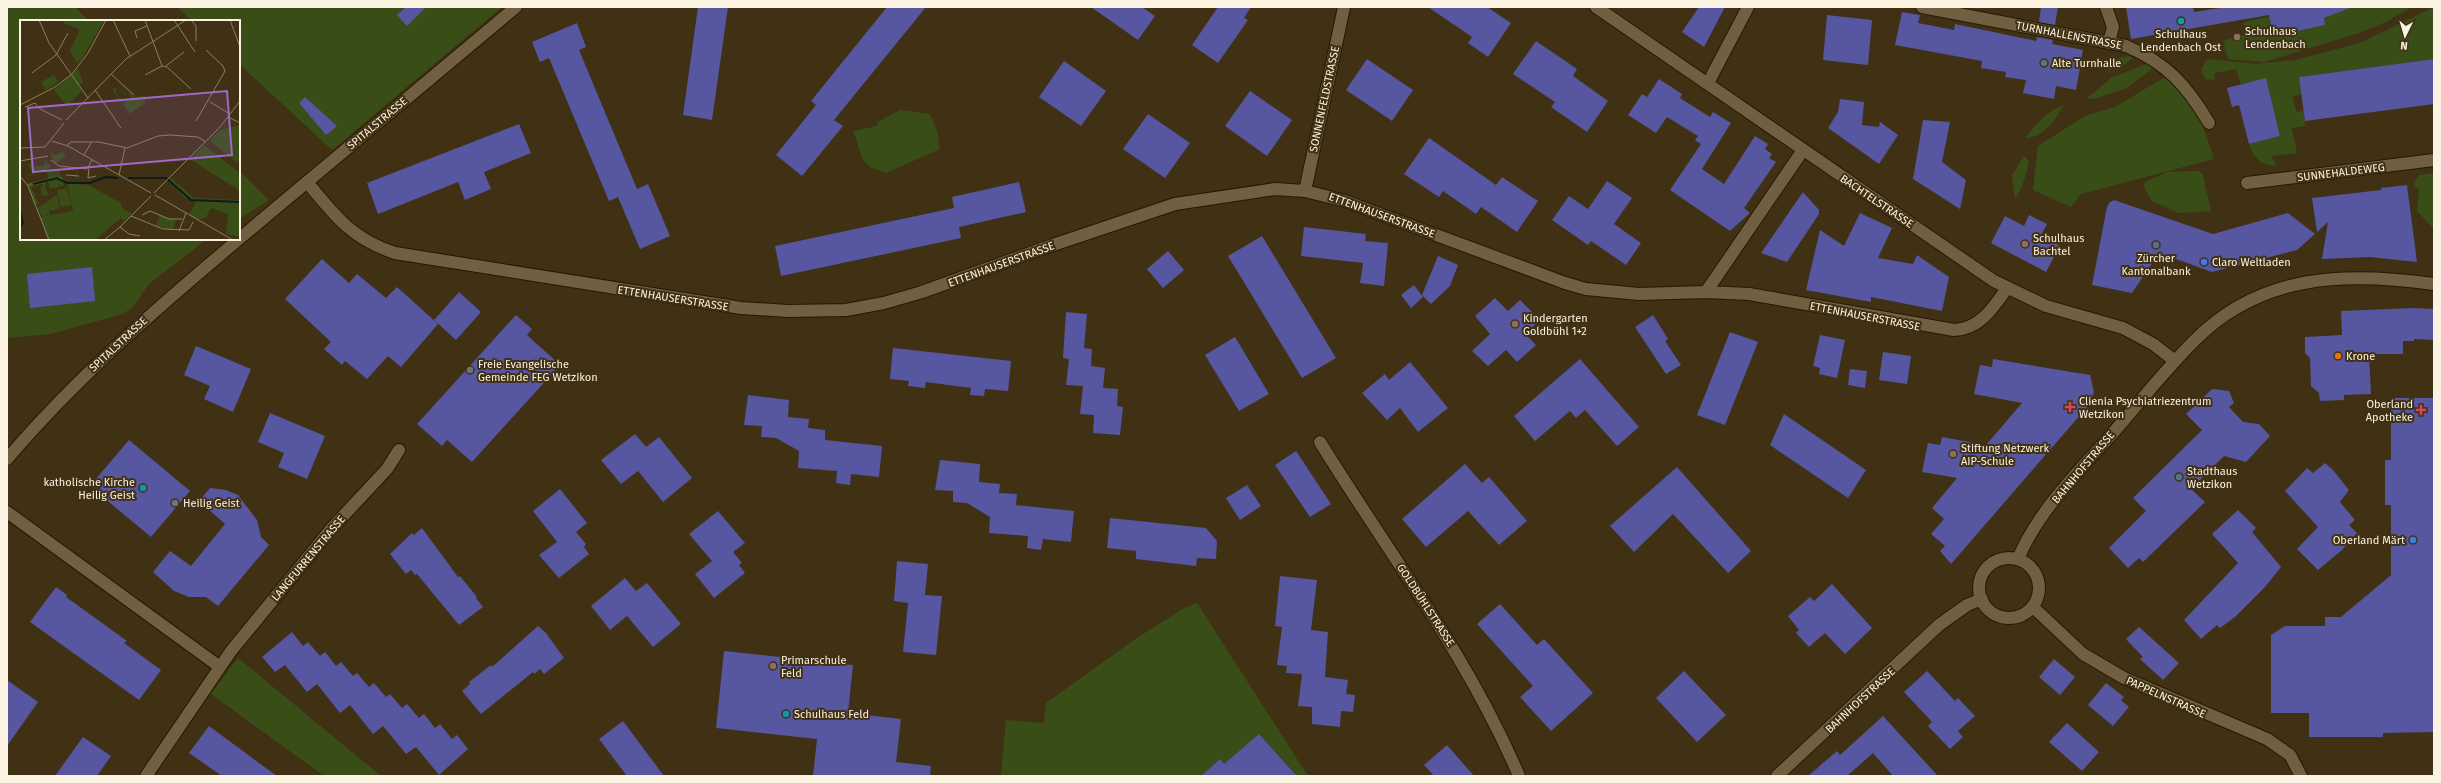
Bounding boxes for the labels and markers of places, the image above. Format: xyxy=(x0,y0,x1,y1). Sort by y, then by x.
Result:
marker: Schulhaus Lendenbach Ost xyxy=(2176,16,2186,26)
place label: Schulhaus Lendenbach xyxy=(2245,25,2306,51)
place label: Schulhaus Lendenbach Ost xyxy=(2141,28,2221,54)
marker: Schulhaus Lendenbach xyxy=(2232,32,2242,42)
place label: Alte Turnhalle xyxy=(2052,57,2121,70)
marker: Alte Turnhalle xyxy=(2039,58,2049,68)
place label: Schulhaus Bachtel xyxy=(2033,232,2084,258)
marker: Schulhaus Bachtel xyxy=(2020,239,2030,249)
marker: Zürcher Kantonalbank xyxy=(2151,240,2161,250)
place label: Zürcher Kantonalbank xyxy=(2121,252,2191,278)
place label: Claro Weltladen xyxy=(2212,256,2291,269)
marker: Claro Weltladen xyxy=(2199,257,2209,267)
place label: Kindergarten Goldbühl 1+2 xyxy=(1523,312,1588,338)
marker: Kindergarten Goldbühl 1+2 xyxy=(1510,319,1520,329)
place label: Krone xyxy=(2346,350,2375,363)
marker: Krone xyxy=(2333,351,2343,361)
place label: Freie Evangelische Gemeinde FEG Wetzikon xyxy=(478,358,598,384)
marker: Freie Evangelische Gemeinde FEG Wetzikon xyxy=(465,365,475,375)
place label: Clienia Psychiatriezentrum Wetzikon xyxy=(2079,395,2211,421)
place label: Oberland Apotheke xyxy=(2366,398,2413,424)
marker: Clienia Psychiatriezentrum Wetzikon xyxy=(2064,401,2076,413)
marker: Oberland Apotheke xyxy=(2416,405,2426,415)
place label: Stiftung Netzwerk AIP-Schule xyxy=(1961,442,2050,468)
marker: Stiftung Netzwerk AIP-Schule xyxy=(1948,449,1958,459)
place label: Stadthaus Wetzikon xyxy=(2187,465,2237,491)
marker: Stadthaus Wetzikon xyxy=(2174,472,2184,482)
place label: katholische Kirche Heilig Geist xyxy=(43,476,135,502)
marker: katholische Kirche Heilig Geist xyxy=(138,483,148,493)
place label: Heilig Geist xyxy=(183,497,240,510)
marker: Heilig Geist xyxy=(170,498,180,508)
place label: Oberland Märt xyxy=(2333,534,2405,547)
marker: Oberland Märt xyxy=(2408,535,2418,545)
place label: Primarschule Feld xyxy=(781,654,846,680)
marker: Primarschule Feld xyxy=(768,661,778,671)
place label: Schulhaus Feld xyxy=(794,708,869,721)
marker: Schulhaus Feld xyxy=(781,709,791,719)

